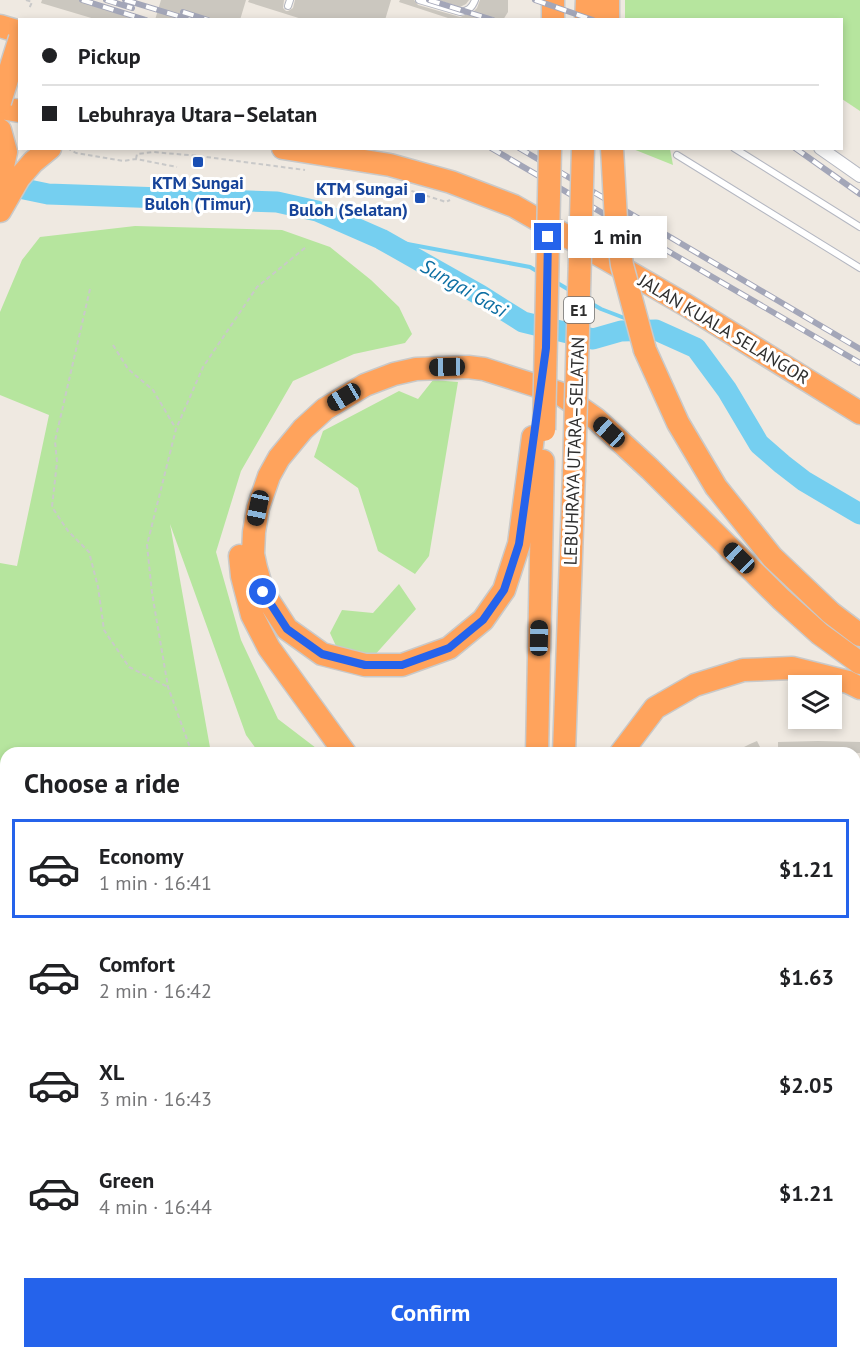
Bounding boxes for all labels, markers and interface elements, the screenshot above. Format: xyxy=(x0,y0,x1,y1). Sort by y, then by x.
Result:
text: Pickup xyxy=(78,42,141,70)
text: Lebuhraya Utara–Selatan xyxy=(78,100,317,128)
marker: KTM Sungai Buloh (Timur) xyxy=(191,155,205,169)
place label: KTM Sungai Buloh (Timur) xyxy=(145,171,251,215)
place label: KTM Sungai Buloh (Selatan) xyxy=(289,177,408,221)
marker: KTM Sungai Buloh (Selatan) xyxy=(413,191,427,205)
callout: 1 min xyxy=(569,216,668,258)
route end xyxy=(534,223,561,250)
text: 1 min xyxy=(593,224,642,250)
water label: Sungai Gasi xyxy=(416,253,513,324)
street label: JALAN KUALA SELANGOR xyxy=(634,268,814,389)
road number: E1 xyxy=(564,297,594,323)
street label: LEBUHRAYA UTARA–SELATAN xyxy=(559,336,589,566)
car xyxy=(429,358,465,376)
car xyxy=(324,380,364,414)
car xyxy=(590,413,628,451)
car xyxy=(245,489,271,527)
car xyxy=(720,539,758,577)
route start xyxy=(249,578,276,605)
car xyxy=(530,620,548,656)
map controls xyxy=(788,675,842,729)
button: layers xyxy=(788,675,842,729)
text: Choose a ride xyxy=(24,766,180,800)
icon: car xyxy=(27,842,81,896)
text: Economy xyxy=(99,842,183,870)
text: $1.21 xyxy=(779,855,834,883)
text: 1 min · 16:41 xyxy=(99,870,212,896)
icon: car xyxy=(27,950,81,1004)
text: Comfort xyxy=(99,950,175,978)
text: $1.63 xyxy=(779,963,834,991)
text: 2 min · 16:42 xyxy=(99,978,212,1004)
icon: car xyxy=(27,1058,81,1112)
text: XL xyxy=(99,1058,124,1086)
text: $2.05 xyxy=(779,1071,834,1099)
text: 3 min · 16:43 xyxy=(99,1086,212,1112)
icon: car xyxy=(27,1166,81,1220)
text: Green xyxy=(99,1166,154,1194)
text: $1.21 xyxy=(779,1179,834,1207)
text: 4 min · 16:44 xyxy=(99,1194,212,1220)
button: Confirm xyxy=(24,1278,837,1347)

